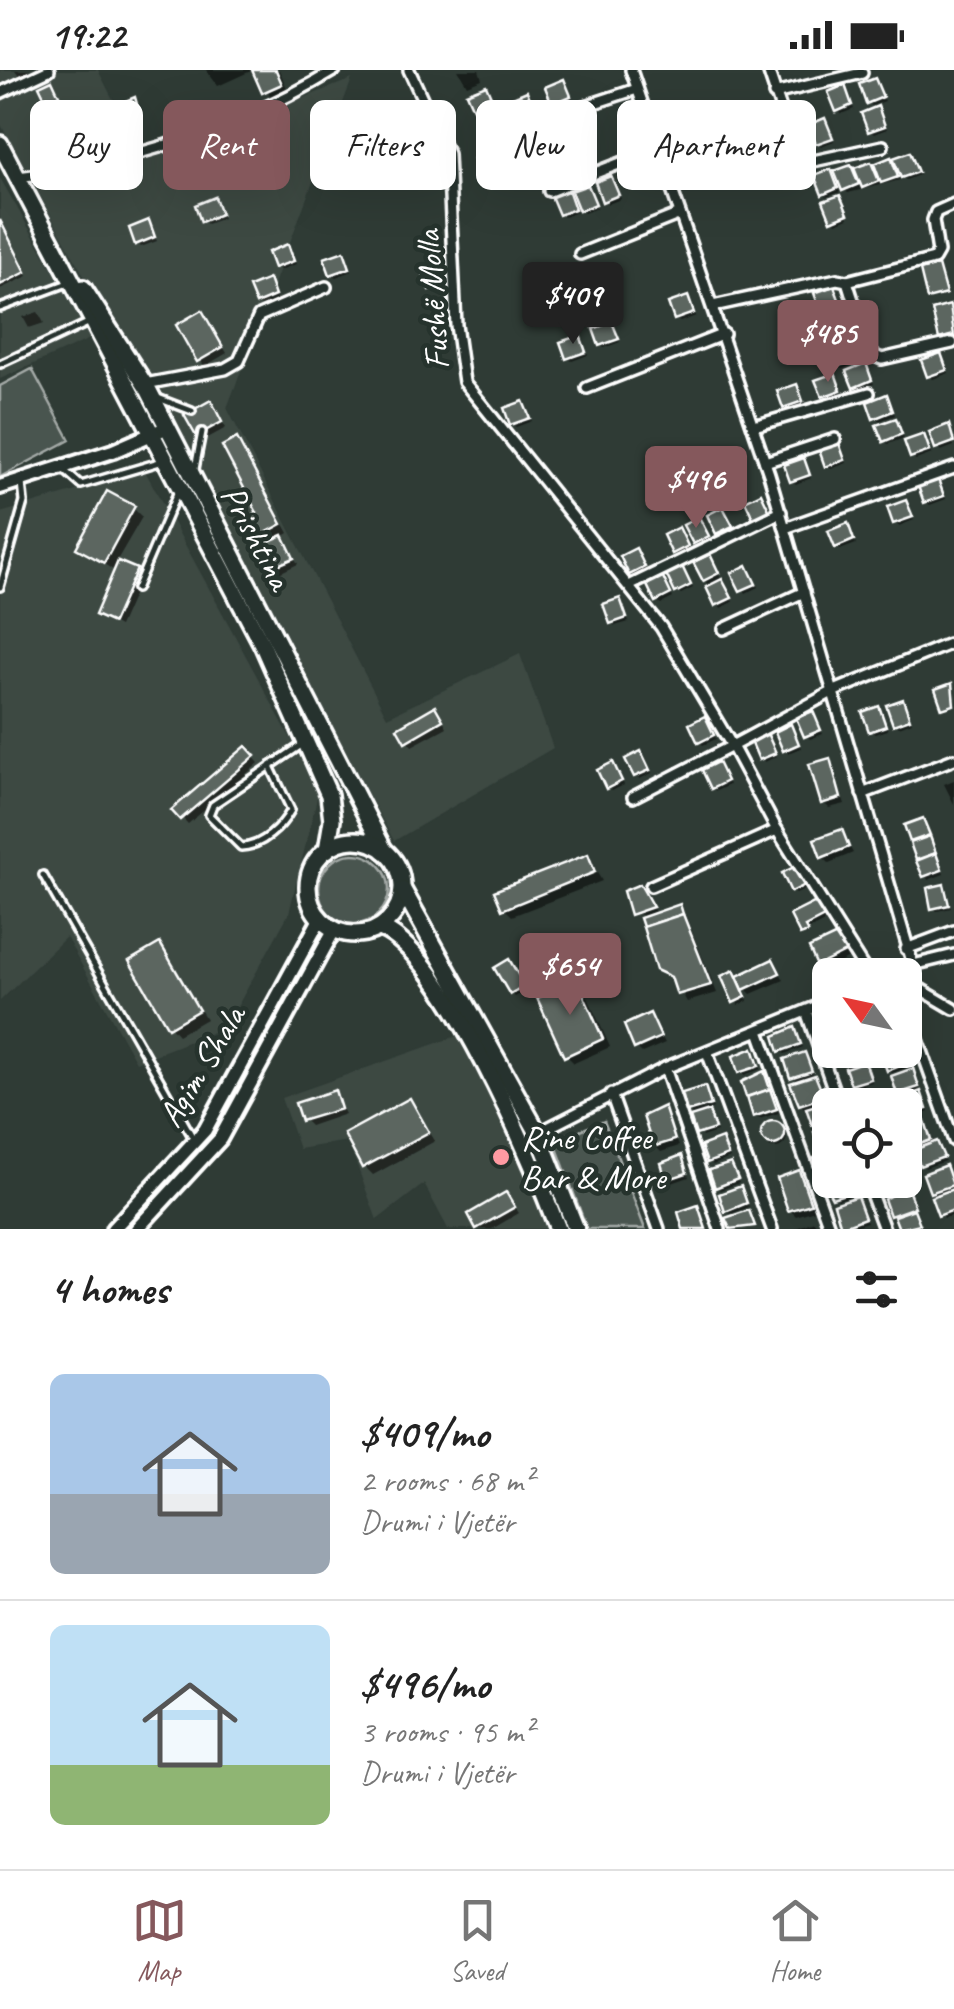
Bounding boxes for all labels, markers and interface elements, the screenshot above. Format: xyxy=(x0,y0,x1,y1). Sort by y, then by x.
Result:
text: 19:22 xyxy=(50,12,125,59)
chip: Buy xyxy=(30,100,143,190)
chip: Rent xyxy=(163,100,290,190)
chip: Filters xyxy=(310,100,456,190)
chip: New xyxy=(476,100,597,190)
chip: Apartment xyxy=(617,100,816,190)
street label: Fushë Molla xyxy=(405,227,460,371)
pin: $409 xyxy=(514,262,632,347)
text: $409 xyxy=(544,274,602,315)
pin: $485 xyxy=(769,300,887,385)
text: $485 xyxy=(799,312,857,353)
pin: $496 xyxy=(637,446,755,531)
text: $496 xyxy=(667,458,725,499)
street label: Prishtina xyxy=(210,477,304,599)
pin: $654 xyxy=(511,933,629,1018)
text: $654 xyxy=(541,945,599,986)
north arrow xyxy=(812,958,922,1068)
map controls xyxy=(812,958,922,1198)
street label: Agim Shala xyxy=(148,995,257,1135)
button: locate xyxy=(812,1088,922,1198)
place label: Rine Coffee Bar & More xyxy=(521,1115,668,1200)
marker: Rine Coffee Bar & More xyxy=(490,1146,512,1168)
icon: filters xyxy=(849,1262,904,1317)
text: 4 homes xyxy=(50,1263,169,1316)
text: $409/mo xyxy=(360,1407,489,1460)
icon: home xyxy=(130,1414,250,1534)
text: 2 rooms · 68 m² xyxy=(360,1460,533,1501)
text: Drumi i Vjetër xyxy=(360,1501,514,1542)
text: $496/mo xyxy=(360,1658,490,1711)
icon: home xyxy=(130,1665,250,1785)
text: 3 rooms · 95 m² xyxy=(360,1711,533,1752)
text: Drumi i Vjetër xyxy=(360,1752,514,1793)
tab: Map xyxy=(132,1893,187,1988)
tab: Saved xyxy=(450,1893,505,1988)
tab: Home xyxy=(768,1893,823,1988)

